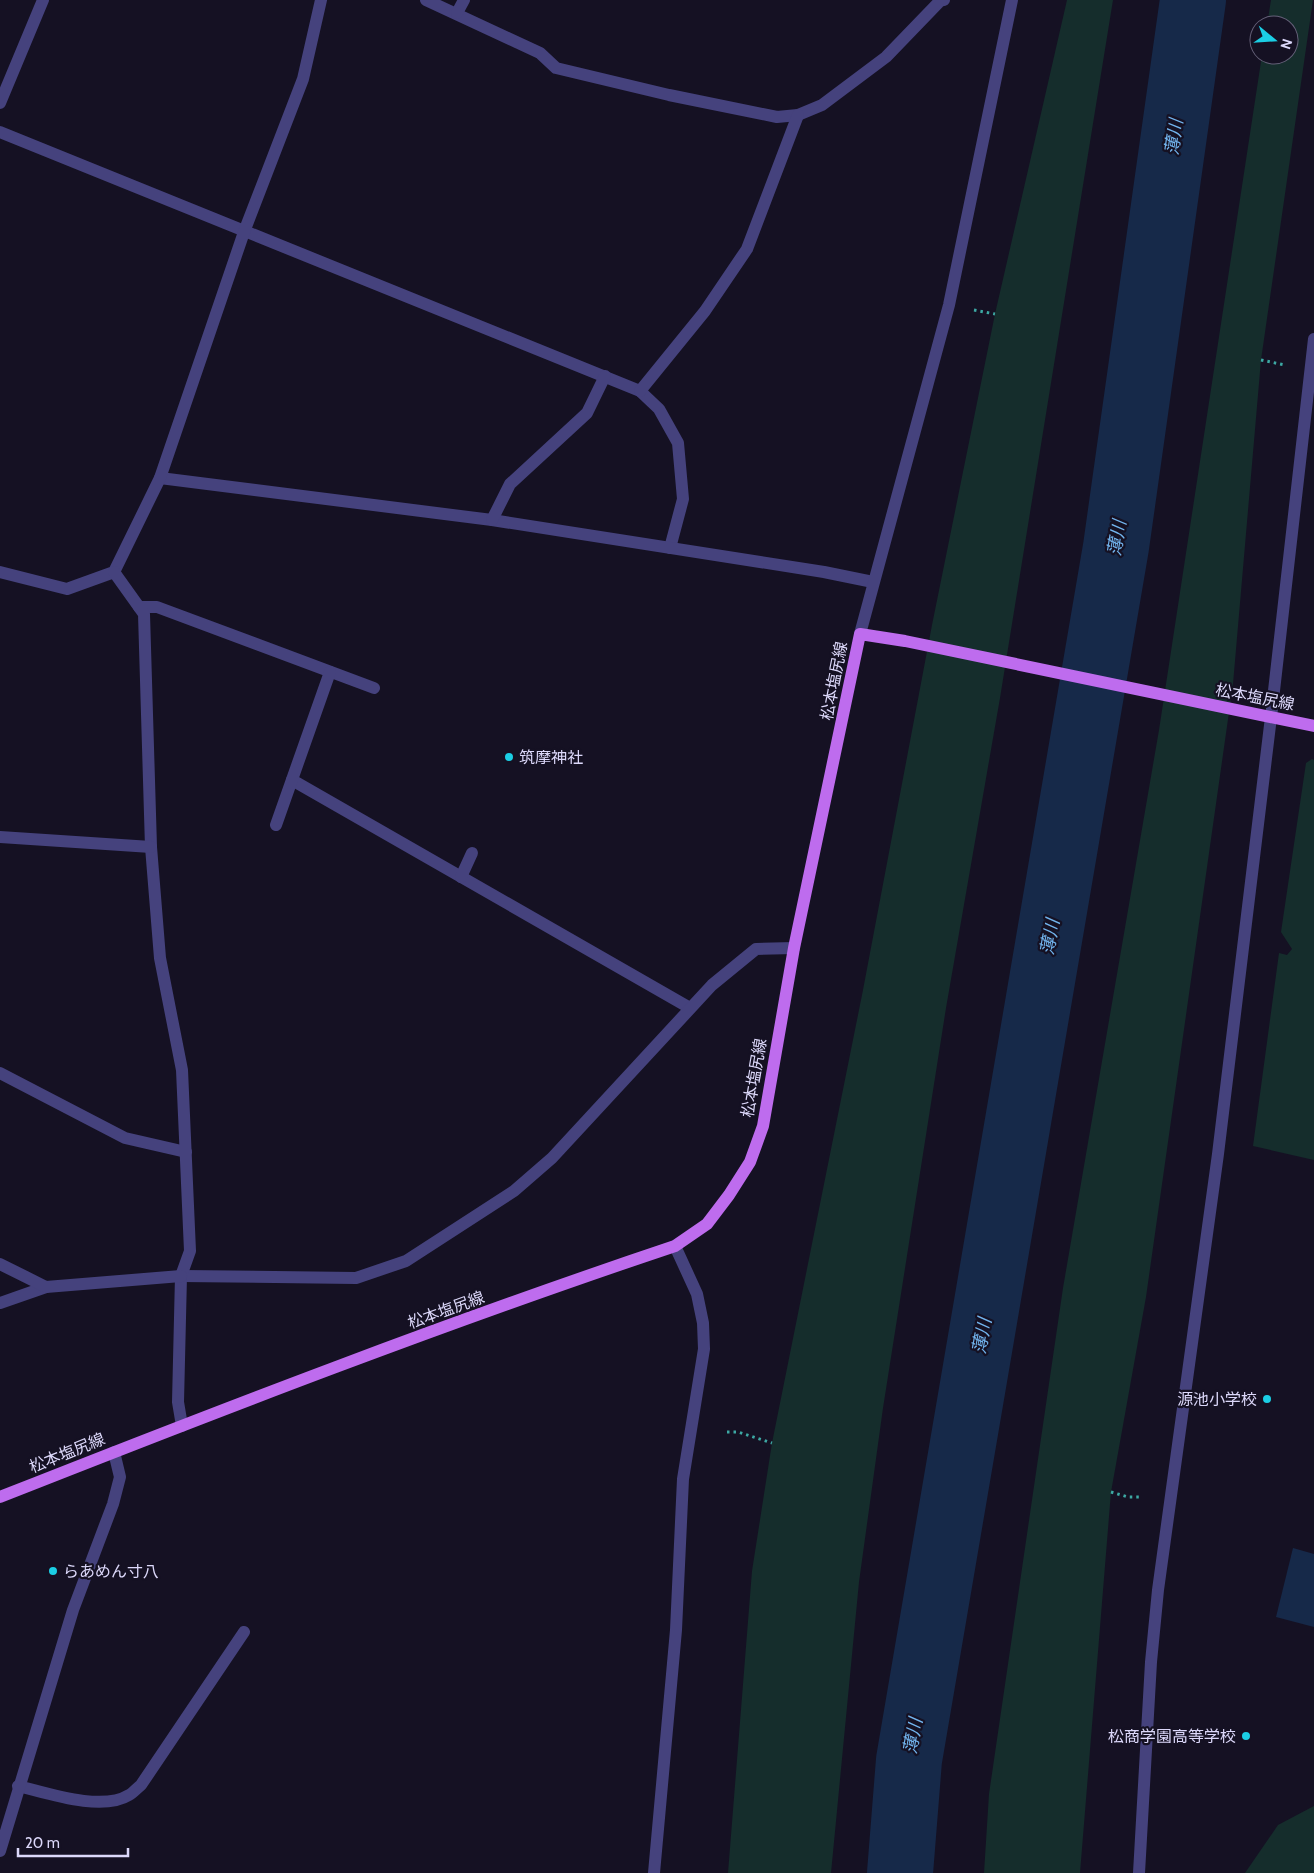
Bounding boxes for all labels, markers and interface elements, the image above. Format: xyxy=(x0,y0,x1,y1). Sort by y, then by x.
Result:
north arrow xyxy=(1249,15,1299,65)
text: N xyxy=(1276,37,1296,52)
water label: 薄川 xyxy=(1161,116,1188,156)
water label: 薄川 xyxy=(1103,517,1131,557)
street label: 松本塩尻線 xyxy=(817,640,851,722)
street label: 松本塩尻線 xyxy=(1214,680,1296,714)
place label: 筑摩神社 xyxy=(519,748,583,767)
marker: 筑摩神社 xyxy=(503,751,515,763)
water label: 薄川 xyxy=(1036,915,1064,957)
street label: 松本塩尻線 xyxy=(738,1037,770,1119)
street label: 松本塩尻線 xyxy=(405,1287,487,1333)
water label: 薄川 xyxy=(968,1314,996,1356)
place label: 源池小学校 xyxy=(1177,1390,1257,1409)
marker: 源池小学校 xyxy=(1261,1393,1273,1405)
street label: 松本塩尻線 xyxy=(26,1429,108,1477)
place label: らあめん寸八 xyxy=(63,1562,159,1581)
marker: らあめん寸八 xyxy=(47,1565,59,1577)
water label: 薄川 xyxy=(899,1714,927,1756)
place label: 松商学園高等学校 xyxy=(1108,1727,1236,1746)
marker: 松商学園高等学校 xyxy=(1240,1730,1252,1742)
scale bar xyxy=(18,1826,128,1858)
text: 20 m xyxy=(25,1834,60,1852)

